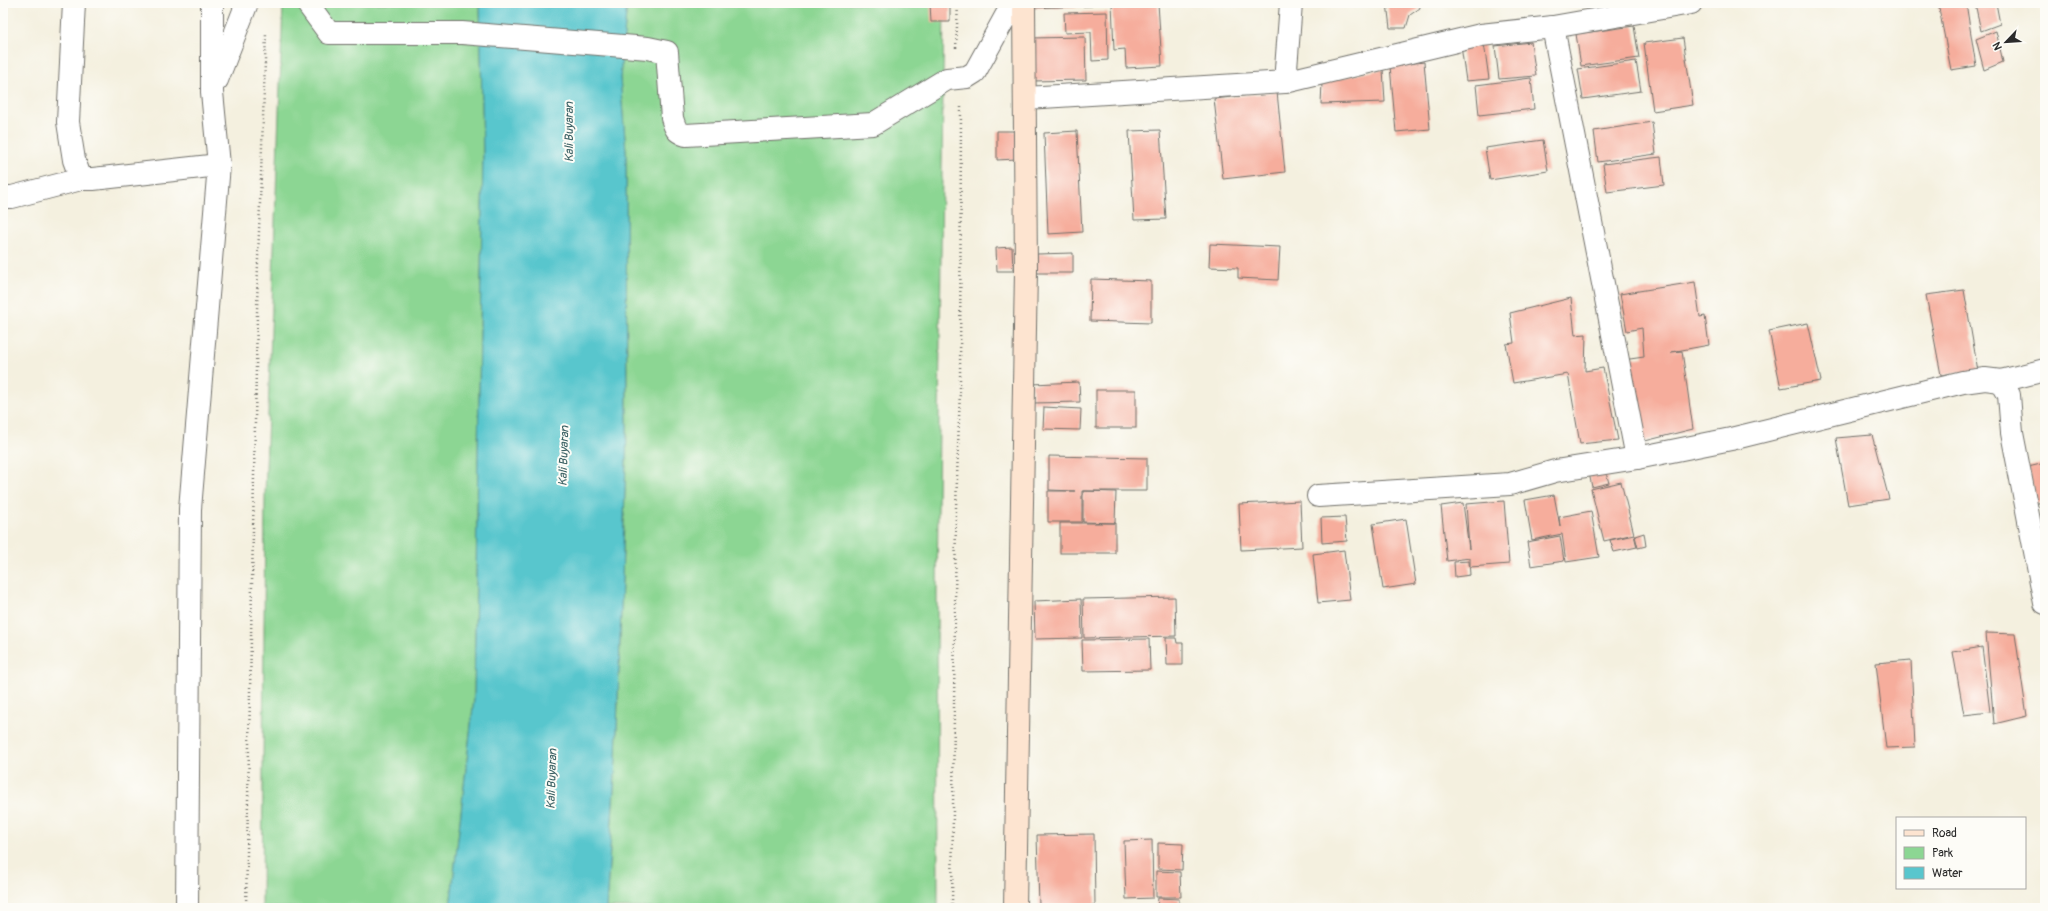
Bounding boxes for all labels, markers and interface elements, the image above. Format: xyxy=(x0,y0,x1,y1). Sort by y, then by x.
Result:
north arrow xyxy=(1986,22,2026,62)
text: N xyxy=(1990,39,2005,52)
water label: Kali Buyaran xyxy=(562,101,577,162)
water label: Kali Buyaran xyxy=(555,424,573,486)
water label: Kali Buyaran xyxy=(543,747,561,809)
legend xyxy=(1896,817,2026,889)
text: Road xyxy=(1932,826,1957,841)
text: Park xyxy=(1932,846,1953,861)
text: Water xyxy=(1932,866,1963,881)

